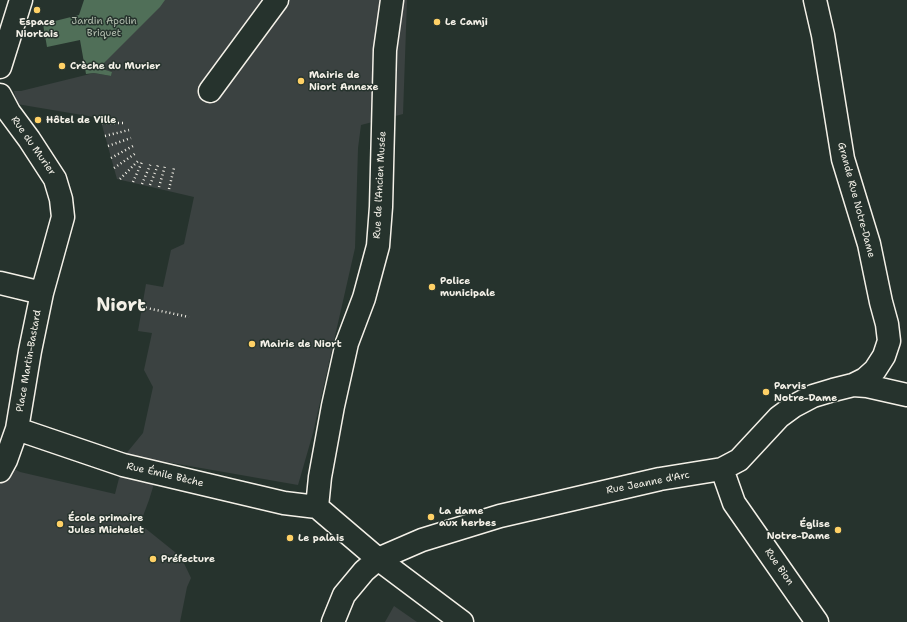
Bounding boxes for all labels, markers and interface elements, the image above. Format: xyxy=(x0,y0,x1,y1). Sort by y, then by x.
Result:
marker: Espace Niortais xyxy=(32,5,42,15)
park label: Jardin Apolin Briquet xyxy=(71,15,137,38)
place label: Espace Niortais xyxy=(16,16,58,40)
place label: Le Camji xyxy=(445,16,488,28)
marker: Le Camji xyxy=(432,17,442,27)
place label: Crèche du Murier xyxy=(70,60,160,72)
marker: Crèche du Murier xyxy=(57,61,67,71)
place label: Mairie de Niort Annexe xyxy=(309,69,379,92)
marker: Mairie de Niort Annexe xyxy=(296,76,306,86)
street label: Rue du Murier xyxy=(8,114,58,178)
place label: Hôtel de Ville xyxy=(46,114,116,126)
marker: Hôtel de Ville xyxy=(33,115,43,125)
street label: Rue de l'Ancien Musée xyxy=(371,131,389,239)
street label: Grande Rue Notre-Dame xyxy=(835,141,877,259)
place label: Police municipale xyxy=(440,275,495,298)
marker: Police municipale xyxy=(427,282,437,292)
district label: Niort xyxy=(96,295,146,317)
street label: Place Martin-Bastard xyxy=(14,309,44,413)
place label: Mairie de Niort xyxy=(260,338,341,350)
marker: Mairie de Niort xyxy=(247,339,257,349)
place label: Parvis Notre-Dame xyxy=(774,380,837,404)
marker: Parvis Notre-Dame xyxy=(761,387,771,397)
street label: Rue Émile Bèche xyxy=(125,460,205,490)
street label: Rue Jeanne d'Arc xyxy=(605,469,691,497)
place label: La dame aux herbes xyxy=(439,505,496,528)
place label: École primaire Jules Michelet xyxy=(68,512,144,536)
marker: La dame aux herbes xyxy=(426,512,436,522)
place label: Église Notre-Dame xyxy=(767,518,830,542)
marker: École primaire Jules Michelet xyxy=(55,519,65,529)
marker: Église Notre-Dame xyxy=(833,525,843,535)
place label: Le palais xyxy=(298,532,344,544)
marker: Le palais xyxy=(285,533,295,543)
street label: Rue Bion xyxy=(762,546,796,588)
place label: Préfecture xyxy=(161,553,215,565)
marker: Préfecture xyxy=(148,554,158,564)

